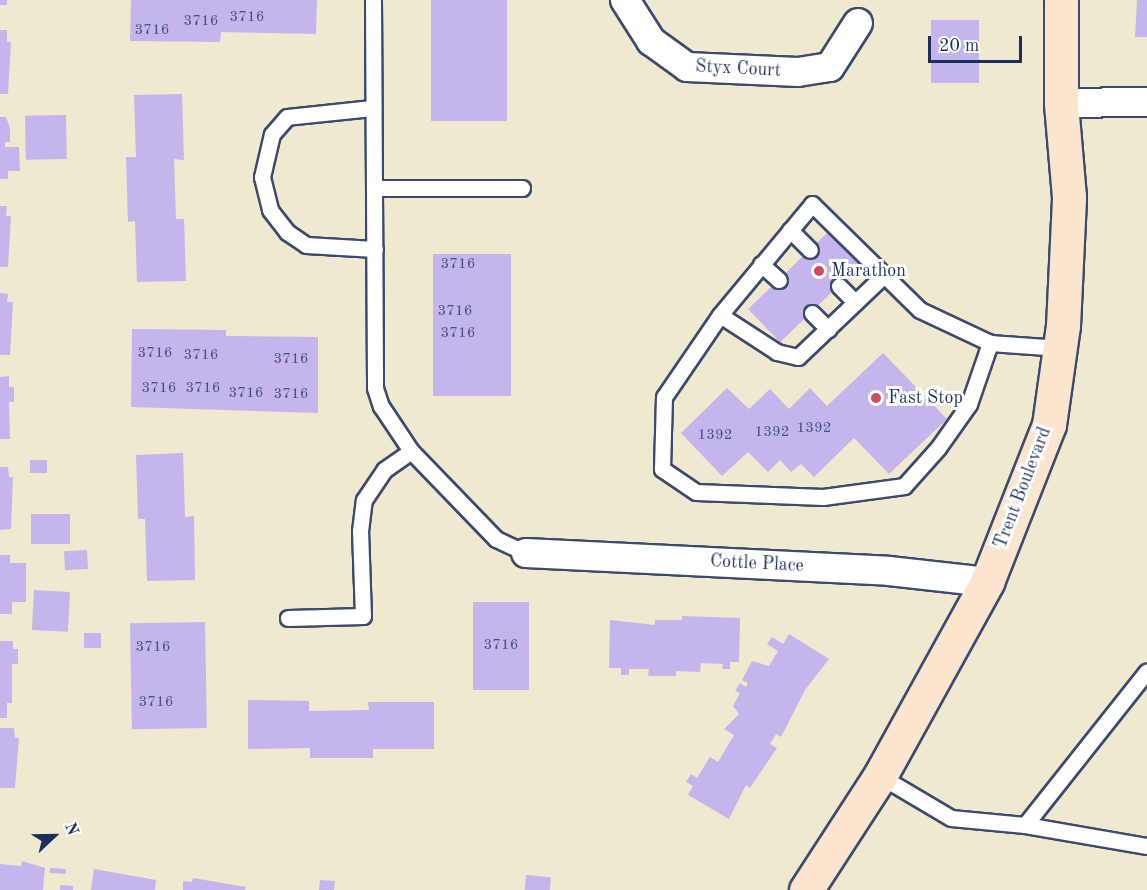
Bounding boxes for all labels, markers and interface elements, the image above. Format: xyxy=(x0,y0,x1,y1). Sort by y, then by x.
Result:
house number: 3716 xyxy=(230,9,264,27)
house number: 3716 xyxy=(184,13,218,31)
house number: 3716 xyxy=(135,22,169,40)
scale bar xyxy=(931,24,1026,62)
text: 20 m xyxy=(939,37,979,55)
street label: Styx Court xyxy=(695,56,781,82)
house number: 3716 xyxy=(441,256,475,274)
place label: Marathon xyxy=(831,260,906,282)
marker: Marathon xyxy=(812,264,826,278)
house number: 3716 xyxy=(438,303,472,321)
house number: 3716 xyxy=(441,325,475,343)
house number: 3716 xyxy=(138,345,172,363)
house number: 3716 xyxy=(184,347,218,365)
house number: 3716 xyxy=(274,351,308,369)
house number: 3716 xyxy=(142,380,176,398)
house number: 3716 xyxy=(186,380,220,398)
house number: 3716 xyxy=(229,385,263,403)
house number: 3716 xyxy=(274,386,308,404)
place label: Fast Stop xyxy=(888,387,963,409)
marker: Fast Stop xyxy=(869,391,883,405)
house number: 1392 xyxy=(797,420,831,438)
house number: 1392 xyxy=(755,424,789,442)
street label: Trent Boulevard xyxy=(990,424,1056,552)
house number: 1392 xyxy=(698,427,732,445)
street label: Cottle Place xyxy=(710,551,804,577)
house number: 3716 xyxy=(484,637,518,655)
house number: 3716 xyxy=(136,639,170,657)
house number: 3716 xyxy=(139,694,173,712)
north arrow xyxy=(24,806,84,866)
text: N xyxy=(61,821,80,838)

